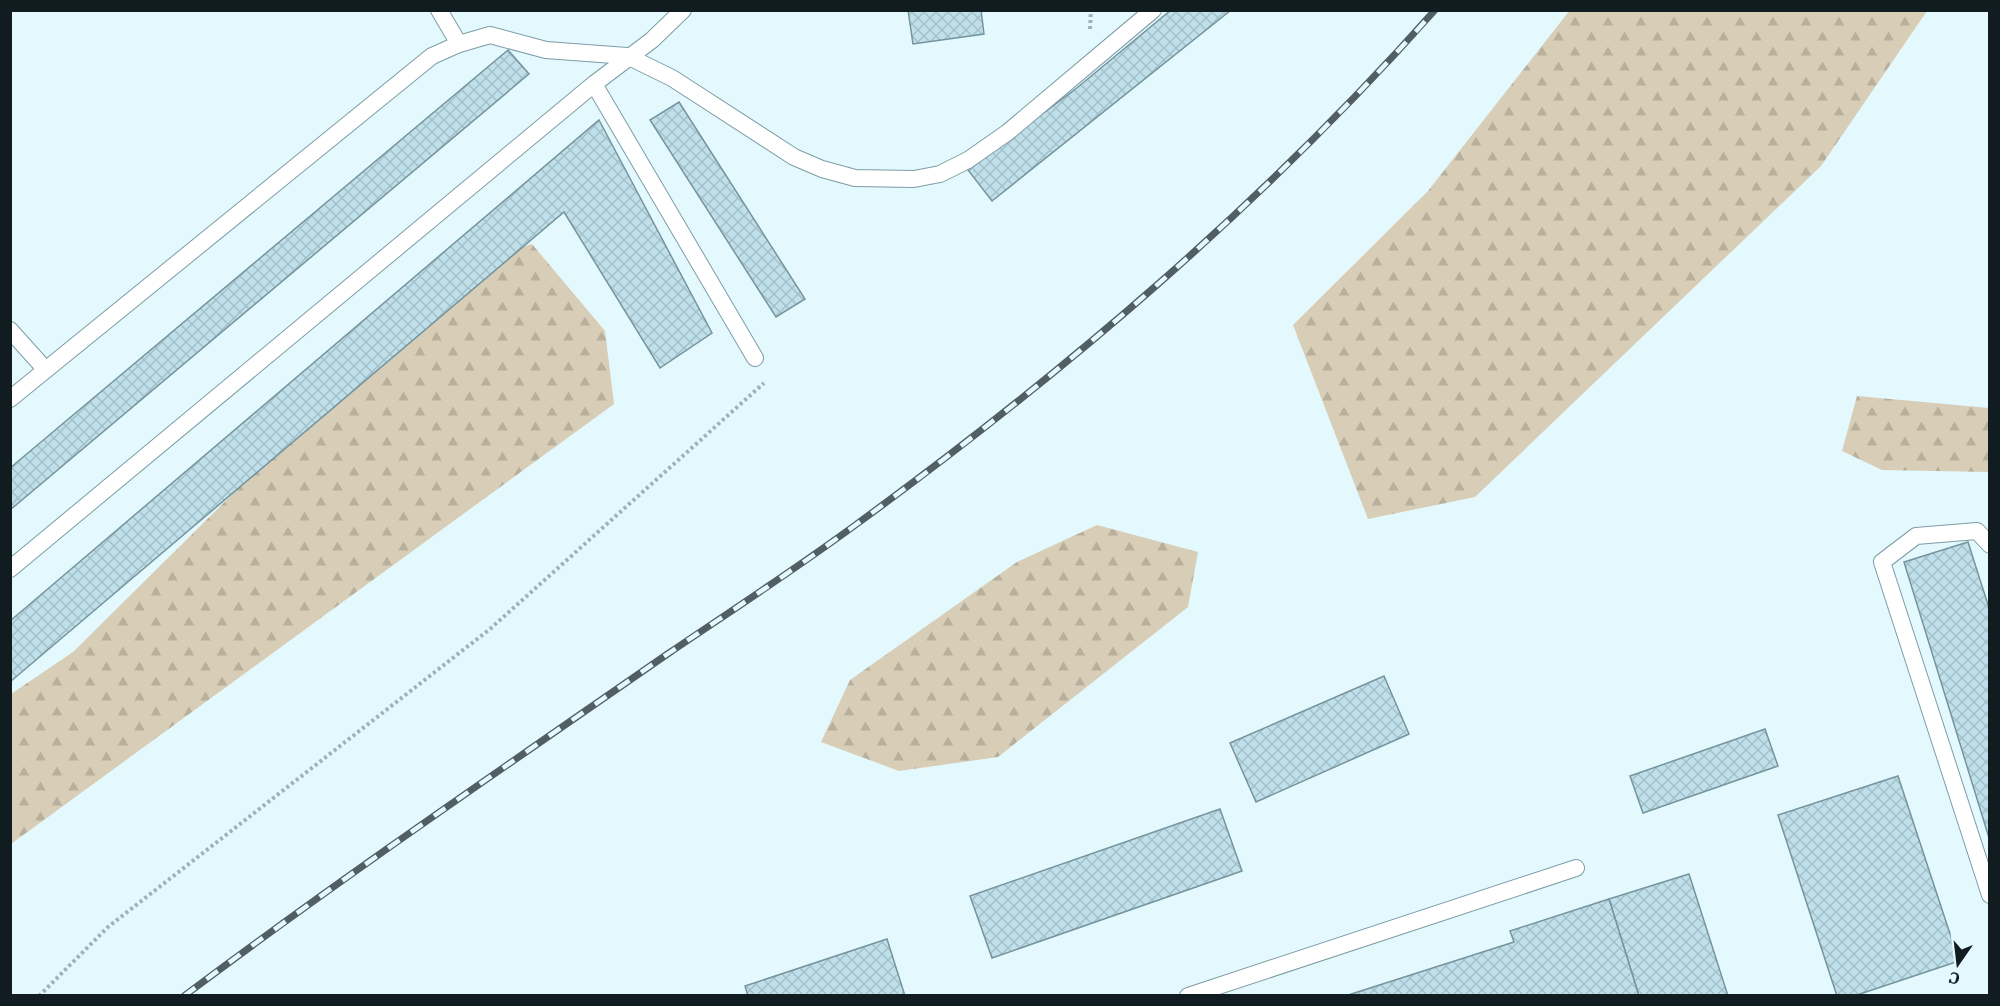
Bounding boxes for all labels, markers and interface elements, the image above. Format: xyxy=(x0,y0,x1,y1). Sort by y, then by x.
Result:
north arrow xyxy=(1928,934,1988,994)
text: С xyxy=(1947,968,1962,990)

